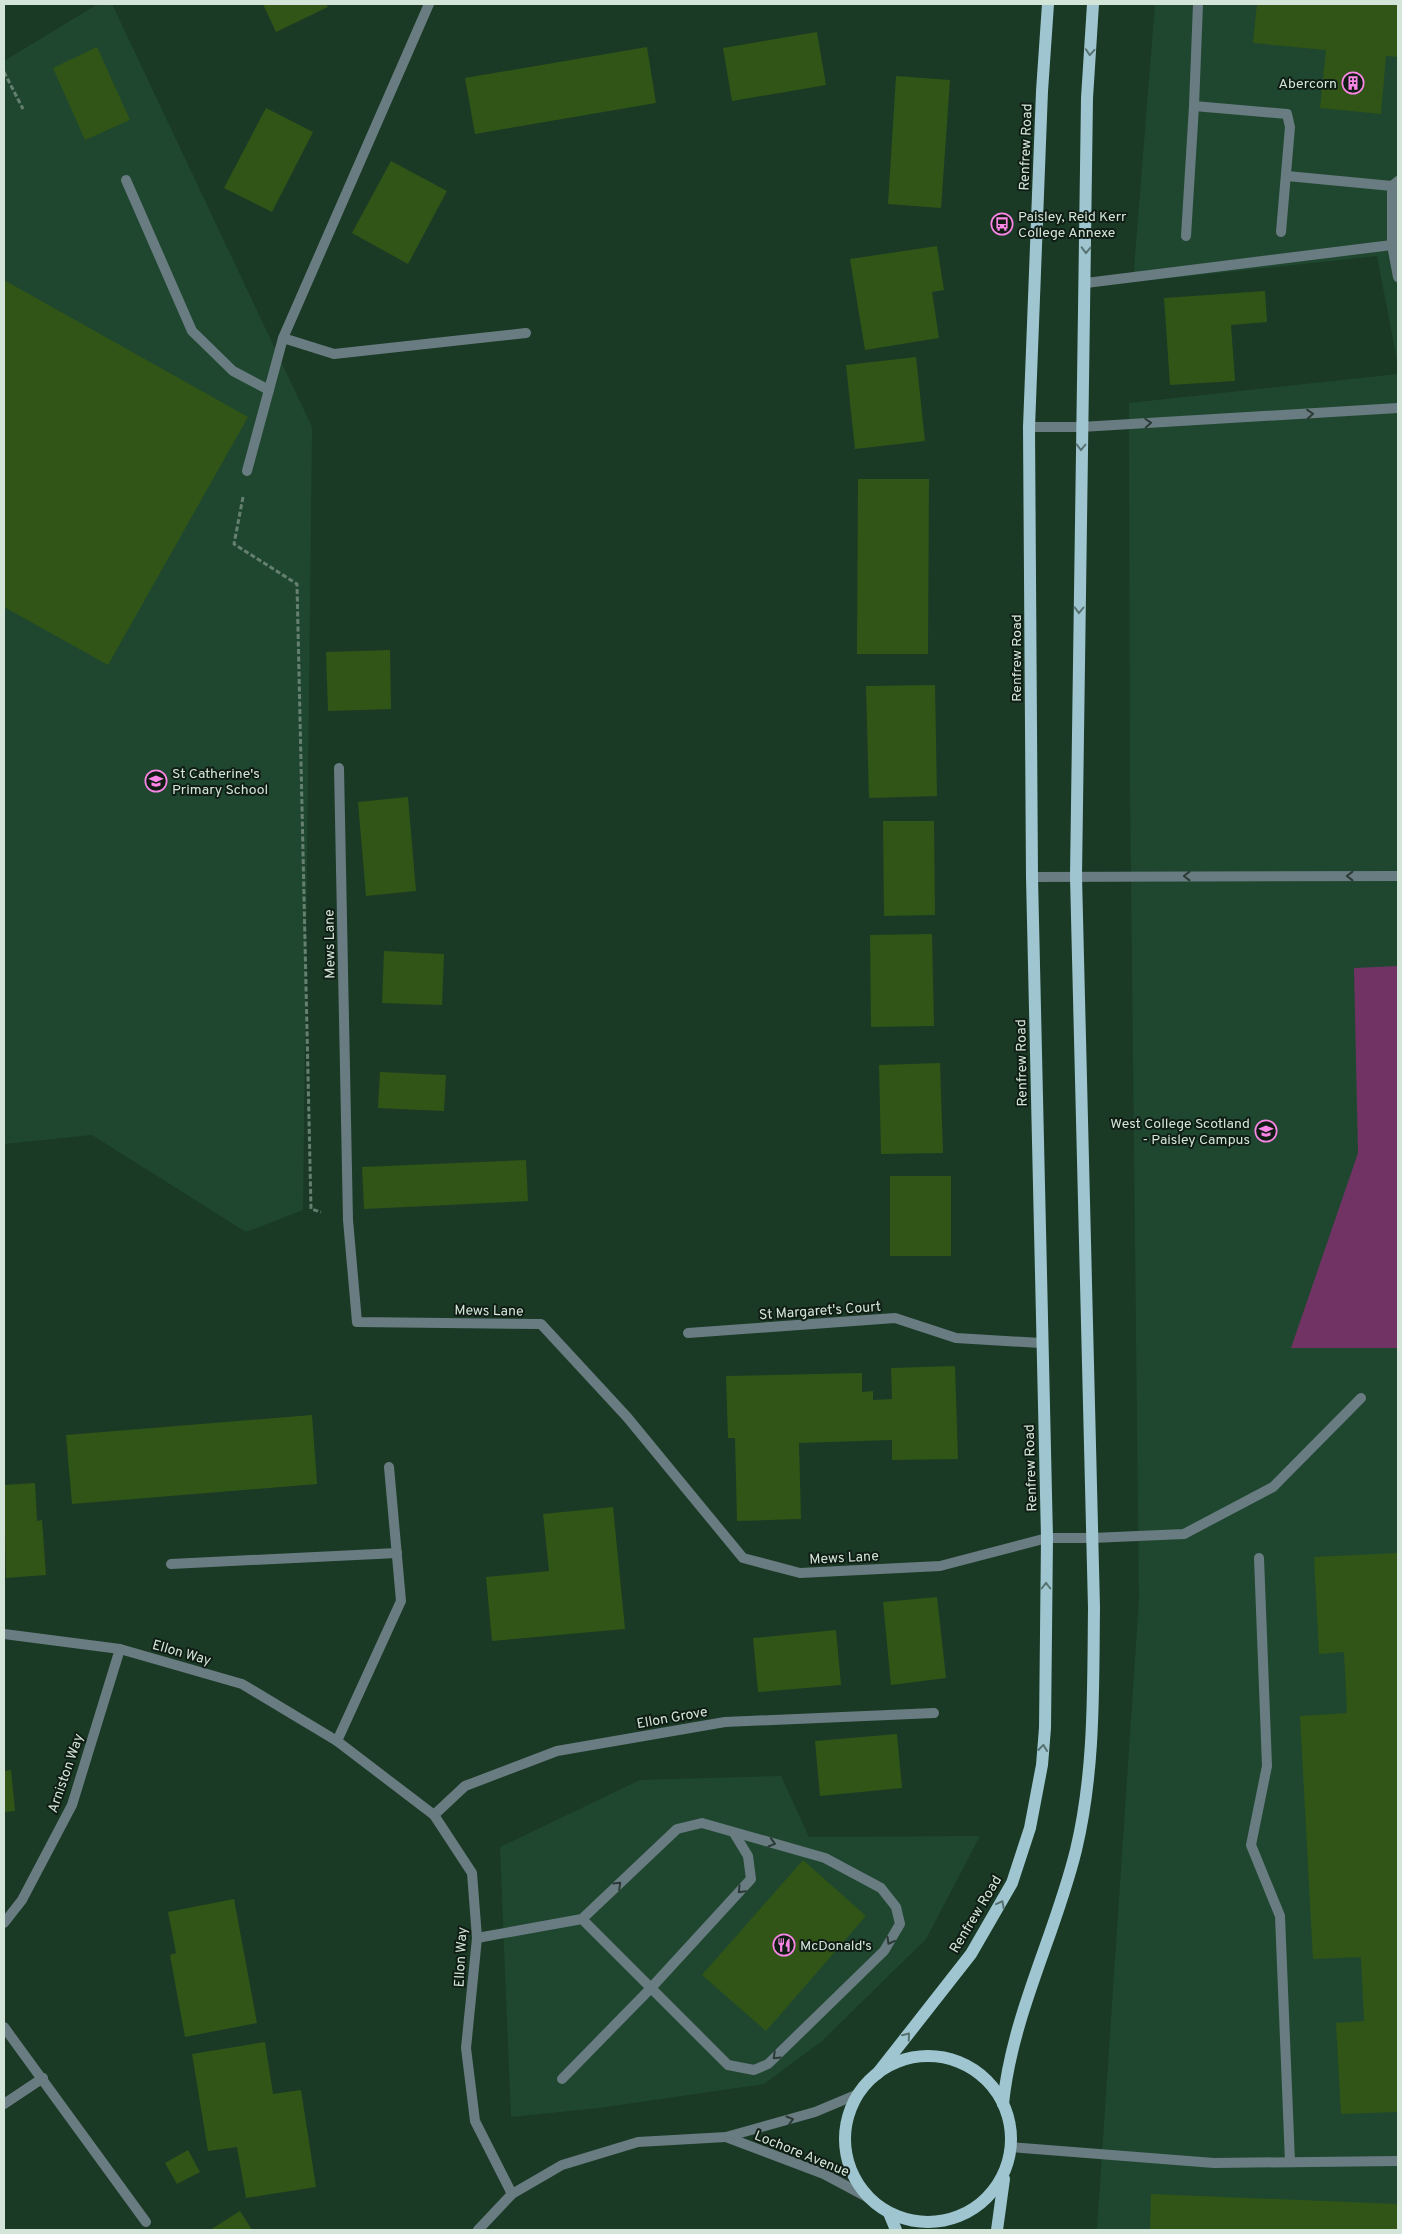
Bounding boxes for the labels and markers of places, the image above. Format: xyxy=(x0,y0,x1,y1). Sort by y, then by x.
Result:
building icon: Abercorn xyxy=(1341,71,1365,95)
place label: Abercorn xyxy=(1279,76,1337,93)
place label: Paisley, Reid Kerr College Annexe xyxy=(1018,209,1127,242)
bus stop icon: Paisley, Reid Kerr College Annexe xyxy=(990,212,1014,236)
place label: St Catherine's Primary School xyxy=(172,766,268,799)
school or university icon: St Catherine's Primary School xyxy=(144,769,168,793)
place label: West College Scotland - Paisley Campus xyxy=(1110,1116,1250,1149)
school or university icon: West College Scotland - Paisley Campus xyxy=(1254,1119,1278,1143)
restaurant icon: McDonald's xyxy=(772,1933,796,1957)
place label: McDonald's xyxy=(800,1938,872,1955)

